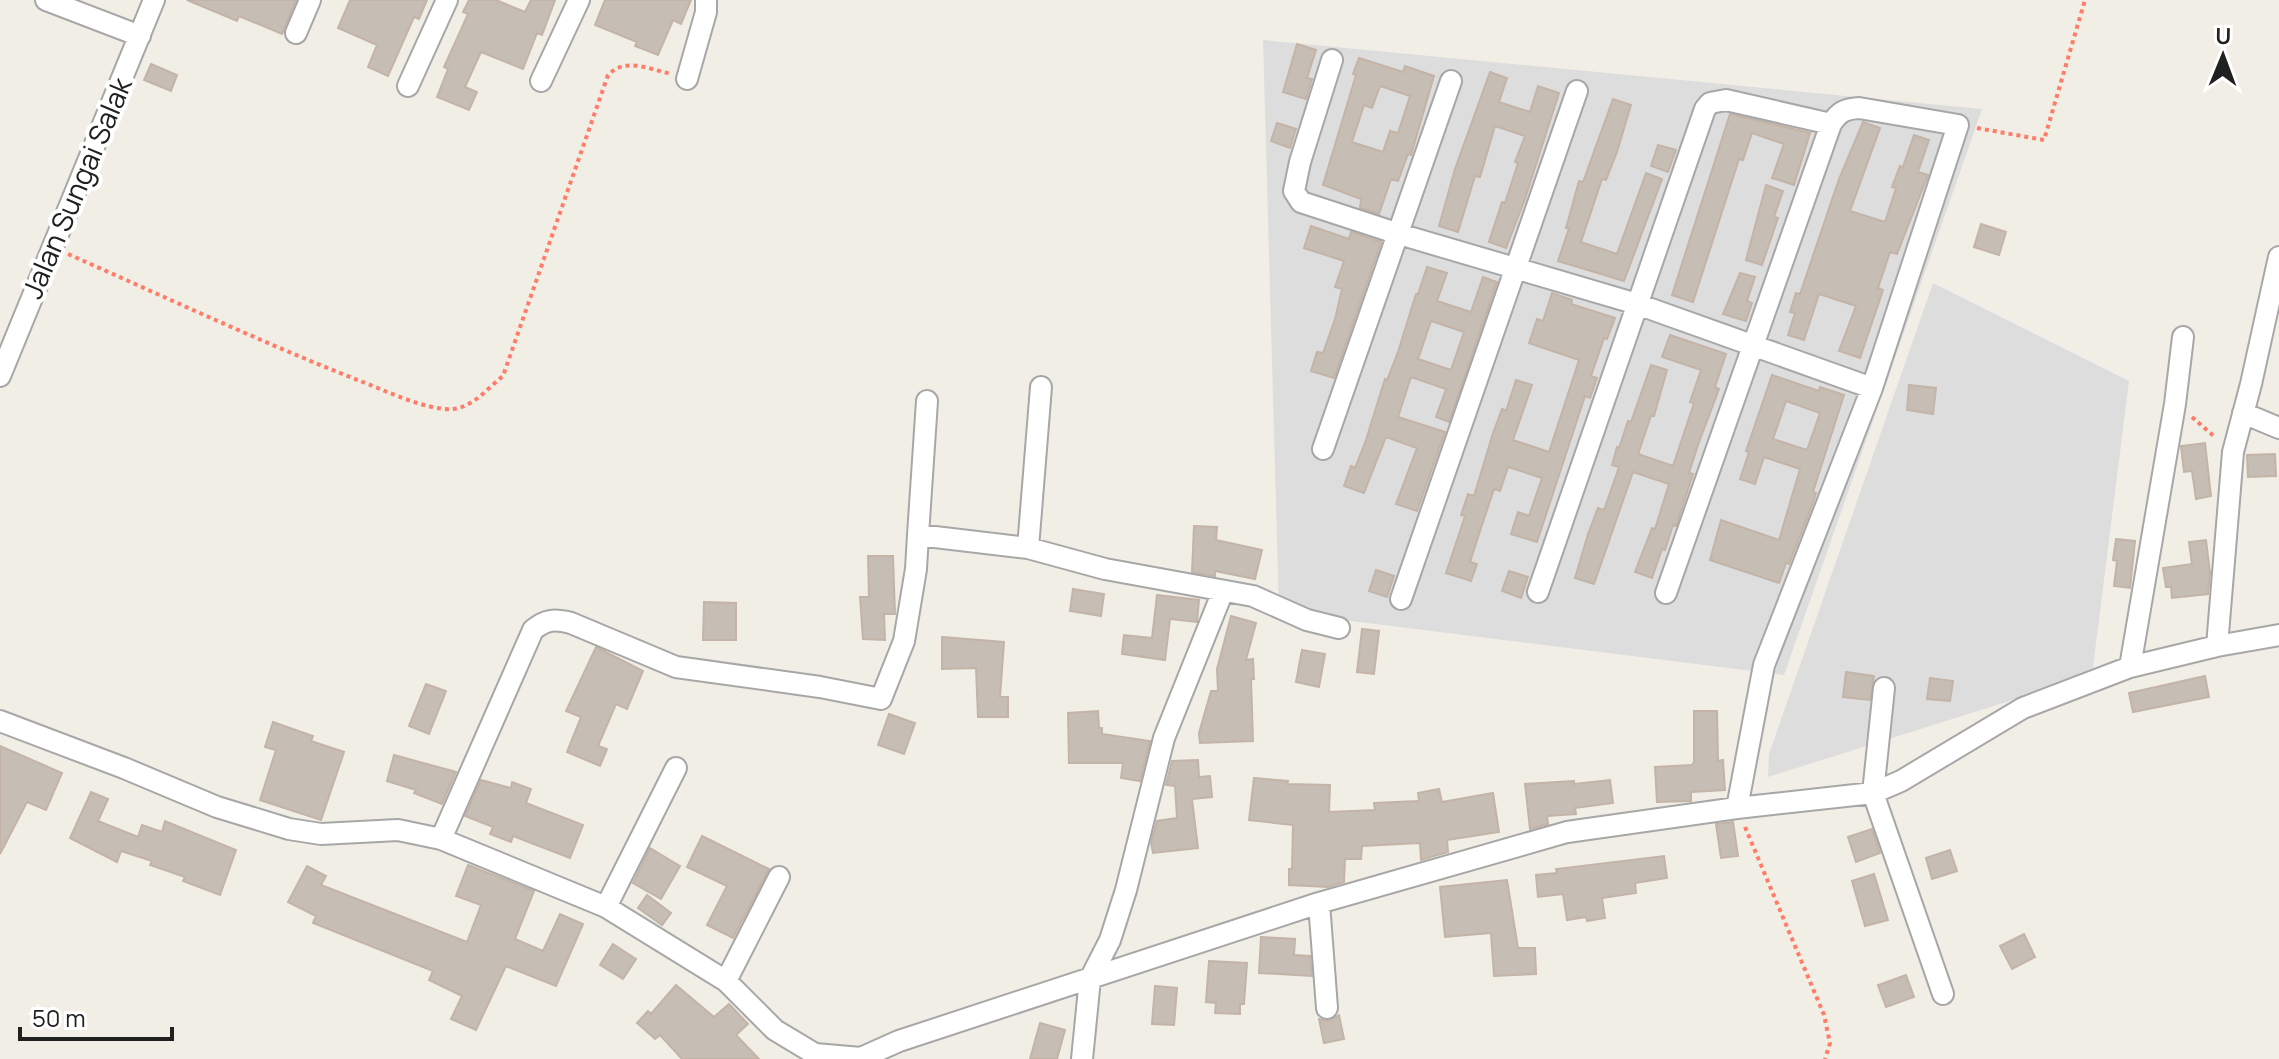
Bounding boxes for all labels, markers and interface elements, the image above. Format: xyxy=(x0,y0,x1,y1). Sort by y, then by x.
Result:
north arrow xyxy=(2183,16,2263,96)
text: U xyxy=(2215,21,2232,51)
street label: Jalan Sungai Salak xyxy=(12,70,140,304)
scale bar xyxy=(20,991,172,1041)
text: 50 m xyxy=(32,1001,86,1034)

